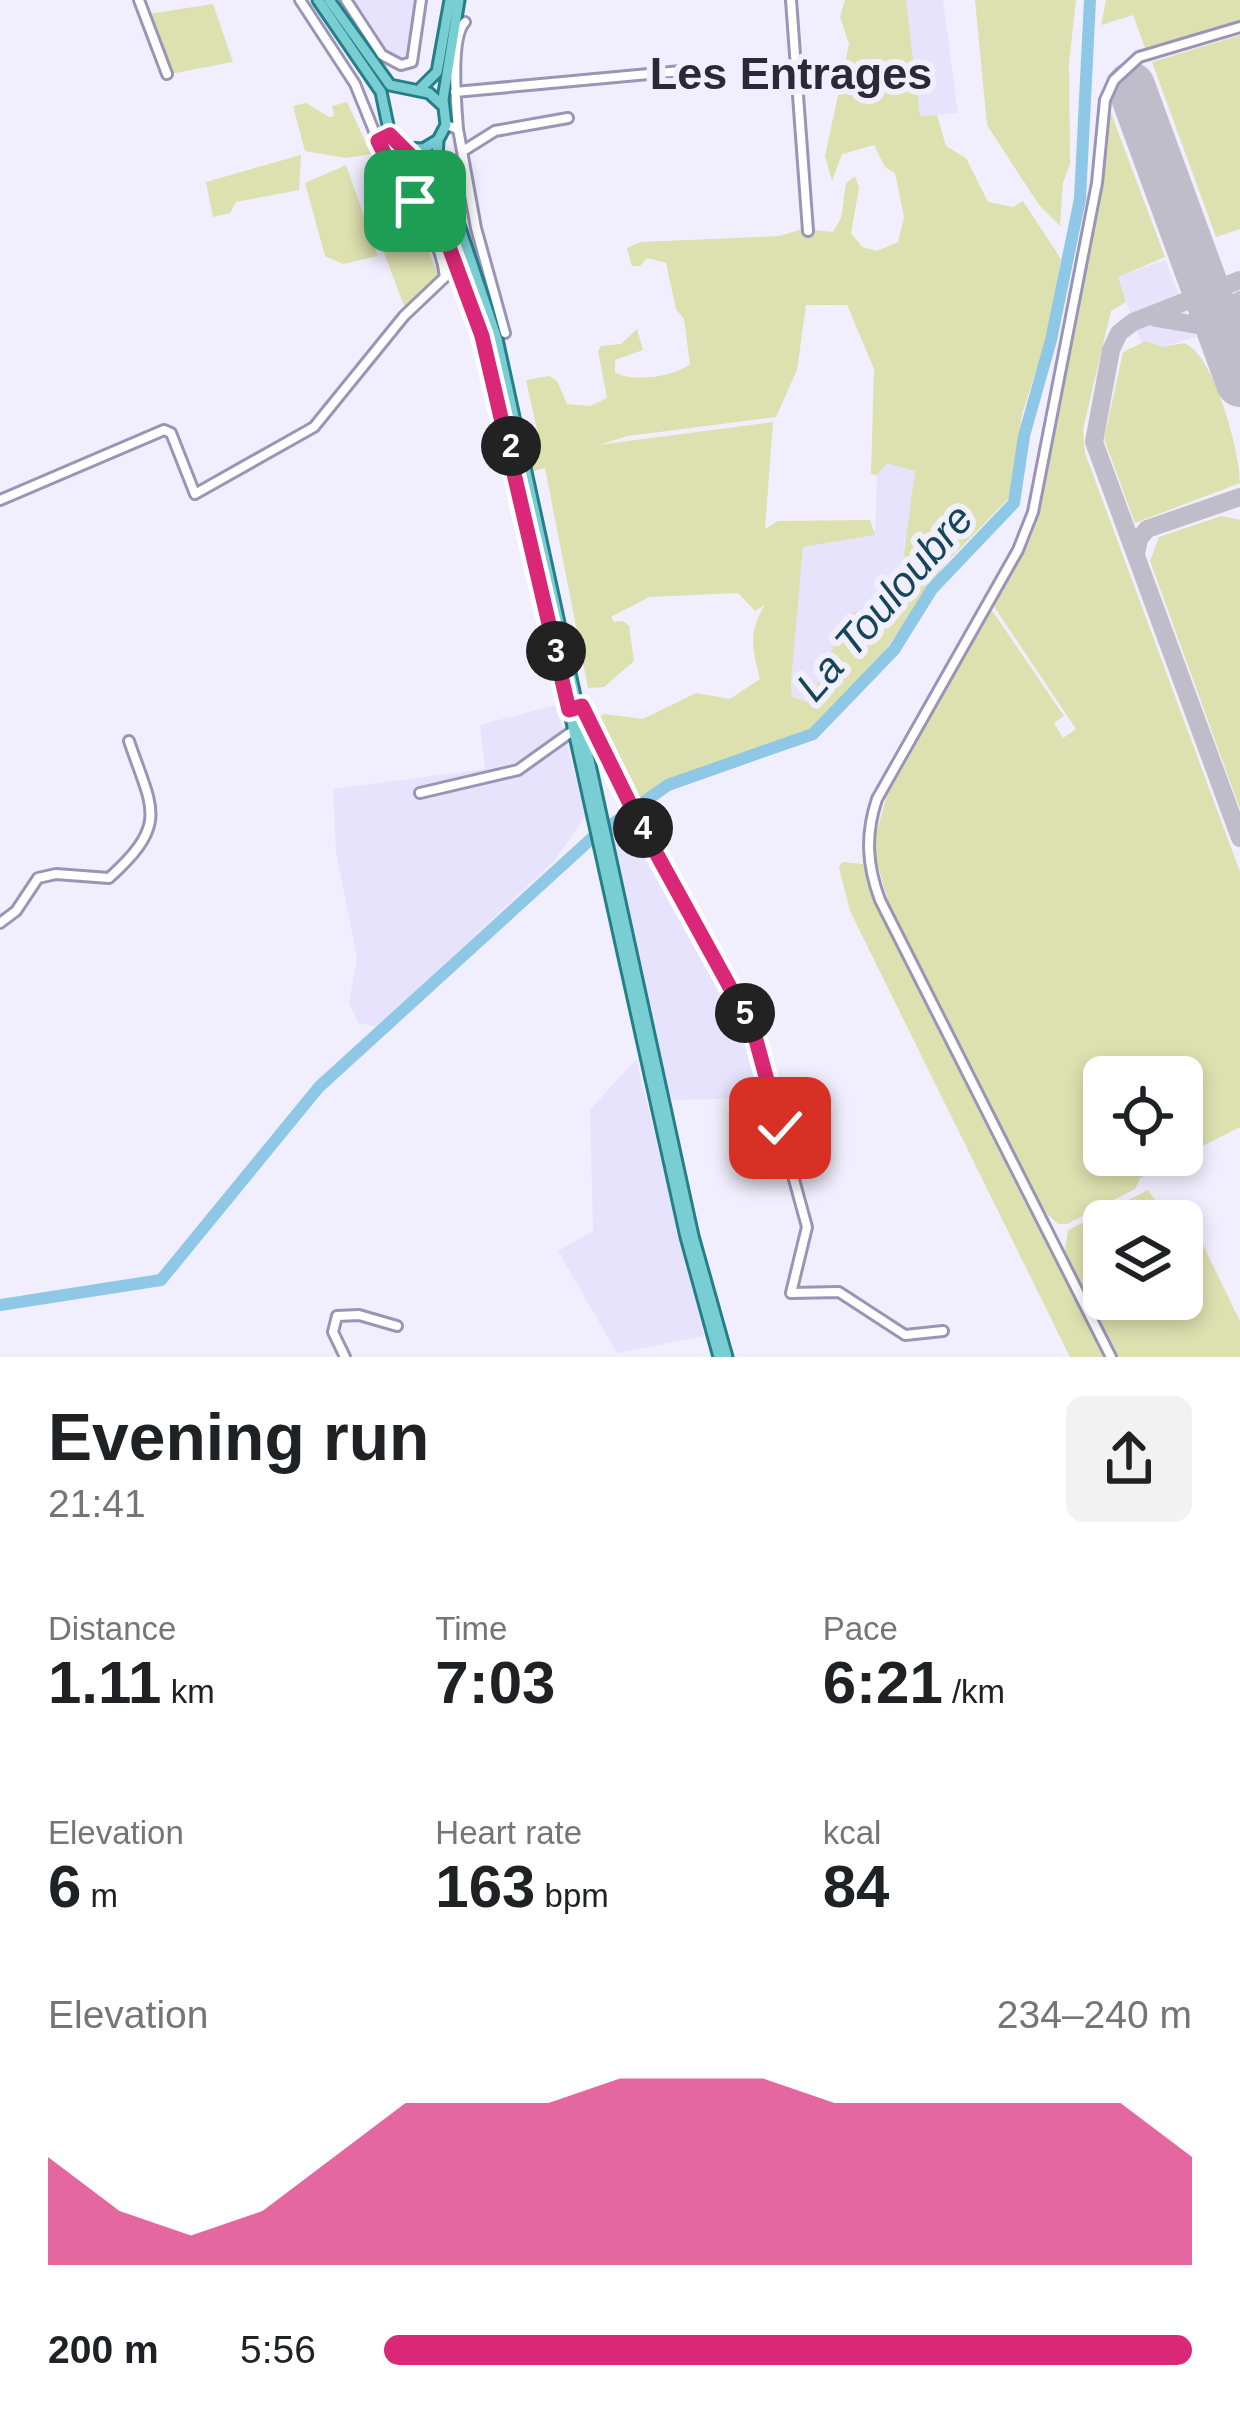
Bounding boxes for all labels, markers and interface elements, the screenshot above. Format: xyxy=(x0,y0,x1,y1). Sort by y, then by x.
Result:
district label: Les Entrages xyxy=(650,48,932,99)
pin xyxy=(364,150,466,252)
icon: arrive xyxy=(382,168,448,234)
pin: 2 xyxy=(481,416,541,476)
text: 2 xyxy=(502,427,520,464)
water label: La Touloubre xyxy=(787,495,982,710)
pin: 3 xyxy=(526,621,586,681)
text: 3 xyxy=(547,632,565,669)
pin: 4 xyxy=(613,798,673,858)
text: 4 xyxy=(634,809,652,846)
pin: 5 xyxy=(715,983,775,1043)
text: 5 xyxy=(736,994,754,1031)
map controls xyxy=(1083,1056,1203,1320)
button: locate xyxy=(1083,1056,1203,1176)
pin xyxy=(729,1077,831,1179)
icon: check xyxy=(747,1095,813,1161)
button: layers xyxy=(1083,1200,1203,1320)
button: share xyxy=(1066,1396,1192,1522)
text: Evening run xyxy=(48,1400,429,1474)
text: 21:41 xyxy=(48,1482,146,1525)
text: Distance xyxy=(48,1610,176,1647)
text: Time xyxy=(435,1610,507,1647)
text: Pace xyxy=(823,1610,898,1647)
text: 1.11 xyxy=(48,1649,161,1716)
text: 7:03 xyxy=(435,1649,555,1716)
text: 6:21 xyxy=(823,1649,943,1716)
text: km xyxy=(161,1673,215,1710)
text: /km xyxy=(943,1673,1005,1710)
text: Elevation xyxy=(48,1814,184,1851)
text: Heart rate xyxy=(435,1814,582,1851)
text: kcal xyxy=(823,1814,881,1851)
text: 6 xyxy=(48,1853,81,1920)
text: 163 xyxy=(435,1853,535,1920)
text: 84 xyxy=(823,1853,889,1920)
text: m xyxy=(81,1877,118,1914)
text: bpm xyxy=(535,1877,609,1914)
text: Elevation xyxy=(48,1993,208,2036)
text: 234–240 m xyxy=(997,1993,1192,2036)
text: 200 m xyxy=(48,2328,159,2371)
text: 5:56 xyxy=(240,2328,316,2371)

